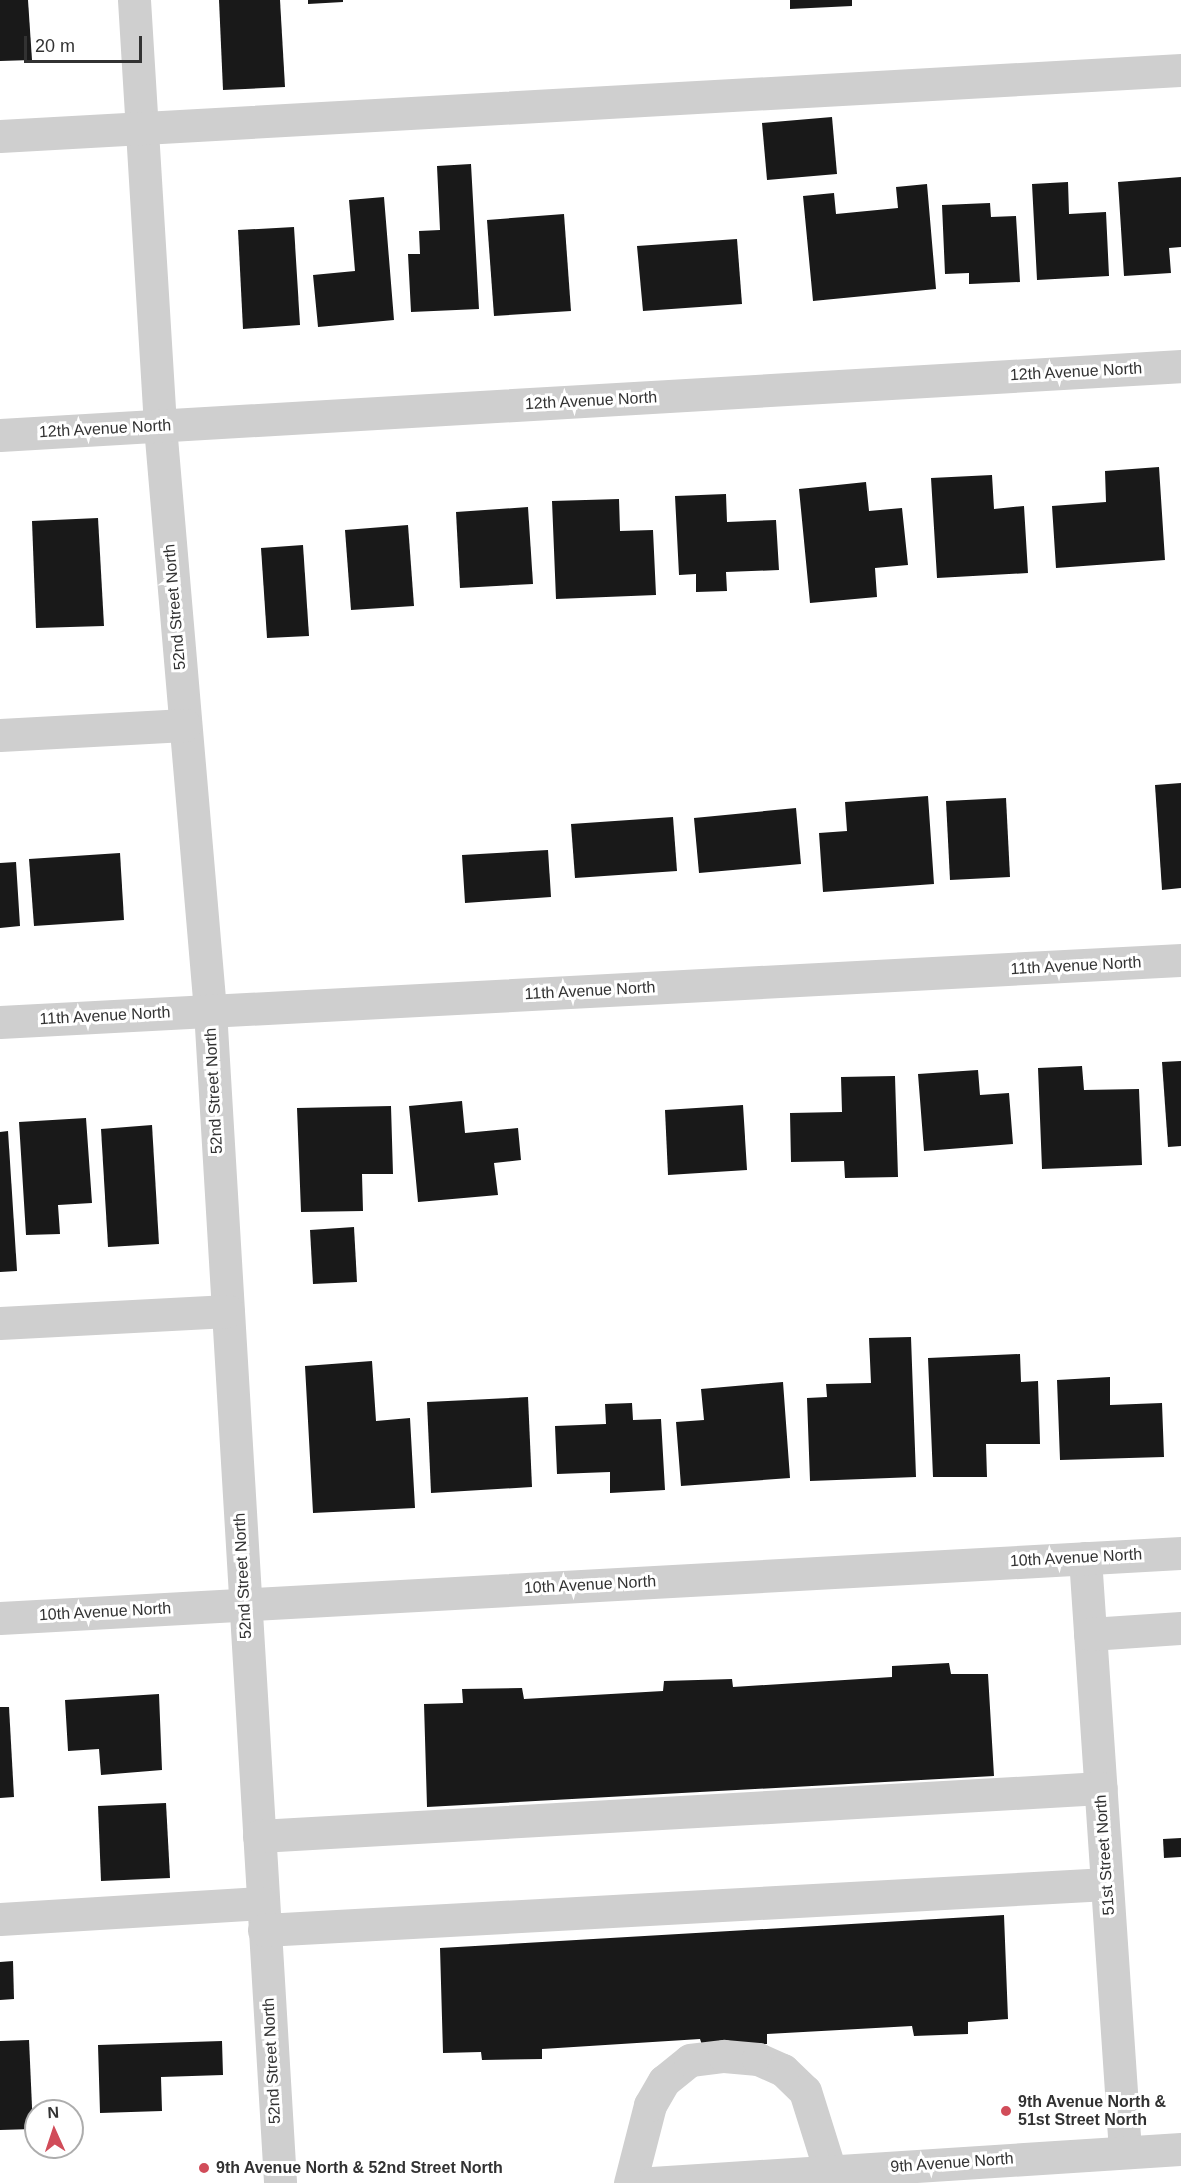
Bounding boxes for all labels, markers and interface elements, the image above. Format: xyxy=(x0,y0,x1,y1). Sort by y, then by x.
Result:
scale bar xyxy=(27,24,146,62)
text: 20 m xyxy=(35,36,75,56)
street label: 12th Avenue North xyxy=(1009,359,1143,385)
street label: 12th Avenue North xyxy=(524,388,658,414)
street label: 12th Avenue North xyxy=(38,416,172,442)
street label: 52nd Street North xyxy=(160,543,190,671)
street label: 11th Avenue North xyxy=(1010,953,1142,979)
street label: 11th Avenue North xyxy=(524,978,656,1004)
street label: 11th Avenue North xyxy=(39,1003,171,1029)
street label: 52nd Street North xyxy=(201,1027,227,1155)
street label: 52nd Street North xyxy=(230,1512,256,1640)
street label: 10th Avenue North xyxy=(1009,1545,1143,1571)
street label: 10th Avenue North xyxy=(523,1572,657,1598)
street label: 10th Avenue North xyxy=(38,1599,172,1625)
street label: 51st Street North xyxy=(1091,1794,1119,1916)
street label: 52nd Street North xyxy=(259,1997,285,2125)
place label: 9th Avenue North & 51st Street North xyxy=(1018,2092,1167,2130)
north arrow xyxy=(24,2099,84,2159)
text: N xyxy=(47,2104,59,2121)
marker: 9th Avenue North & 51st Street North xyxy=(999,2104,1013,2118)
street label: 9th Avenue North xyxy=(889,2149,1015,2177)
place label: 9th Avenue North & 52nd Street North xyxy=(216,2158,503,2178)
marker: 9th Avenue North & 52nd Street North xyxy=(197,2161,211,2175)

